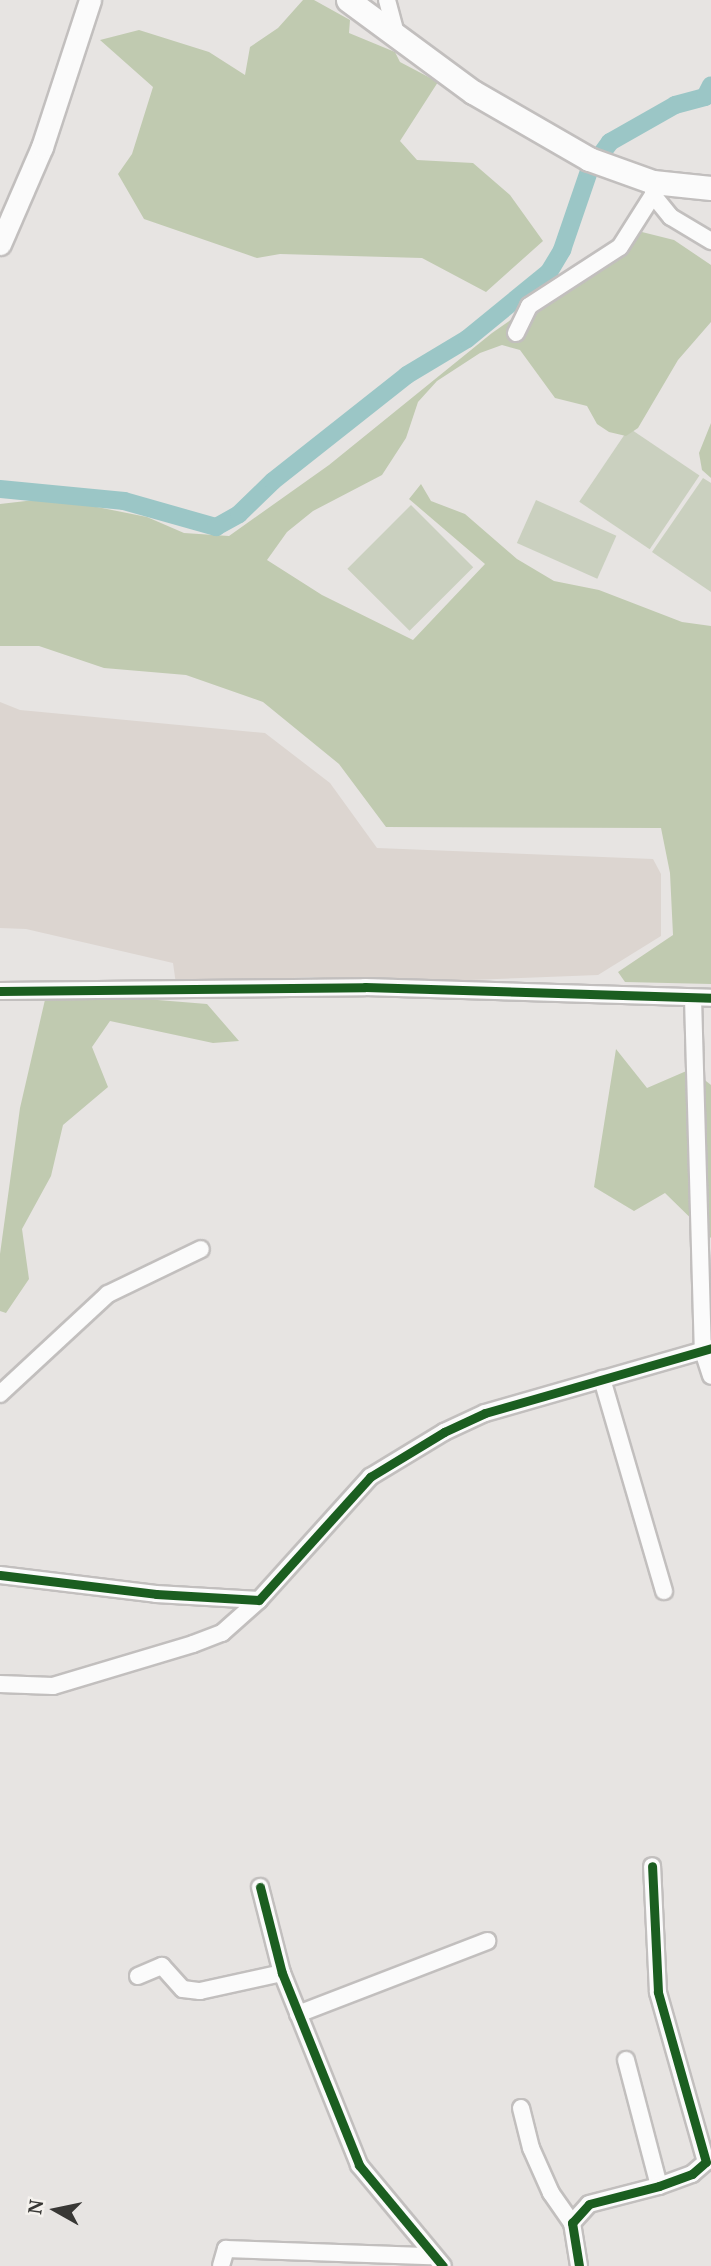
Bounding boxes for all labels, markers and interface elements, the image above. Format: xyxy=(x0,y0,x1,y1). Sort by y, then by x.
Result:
north arrow xyxy=(21,2175,91,2245)
text: N xyxy=(21,2198,48,2216)

